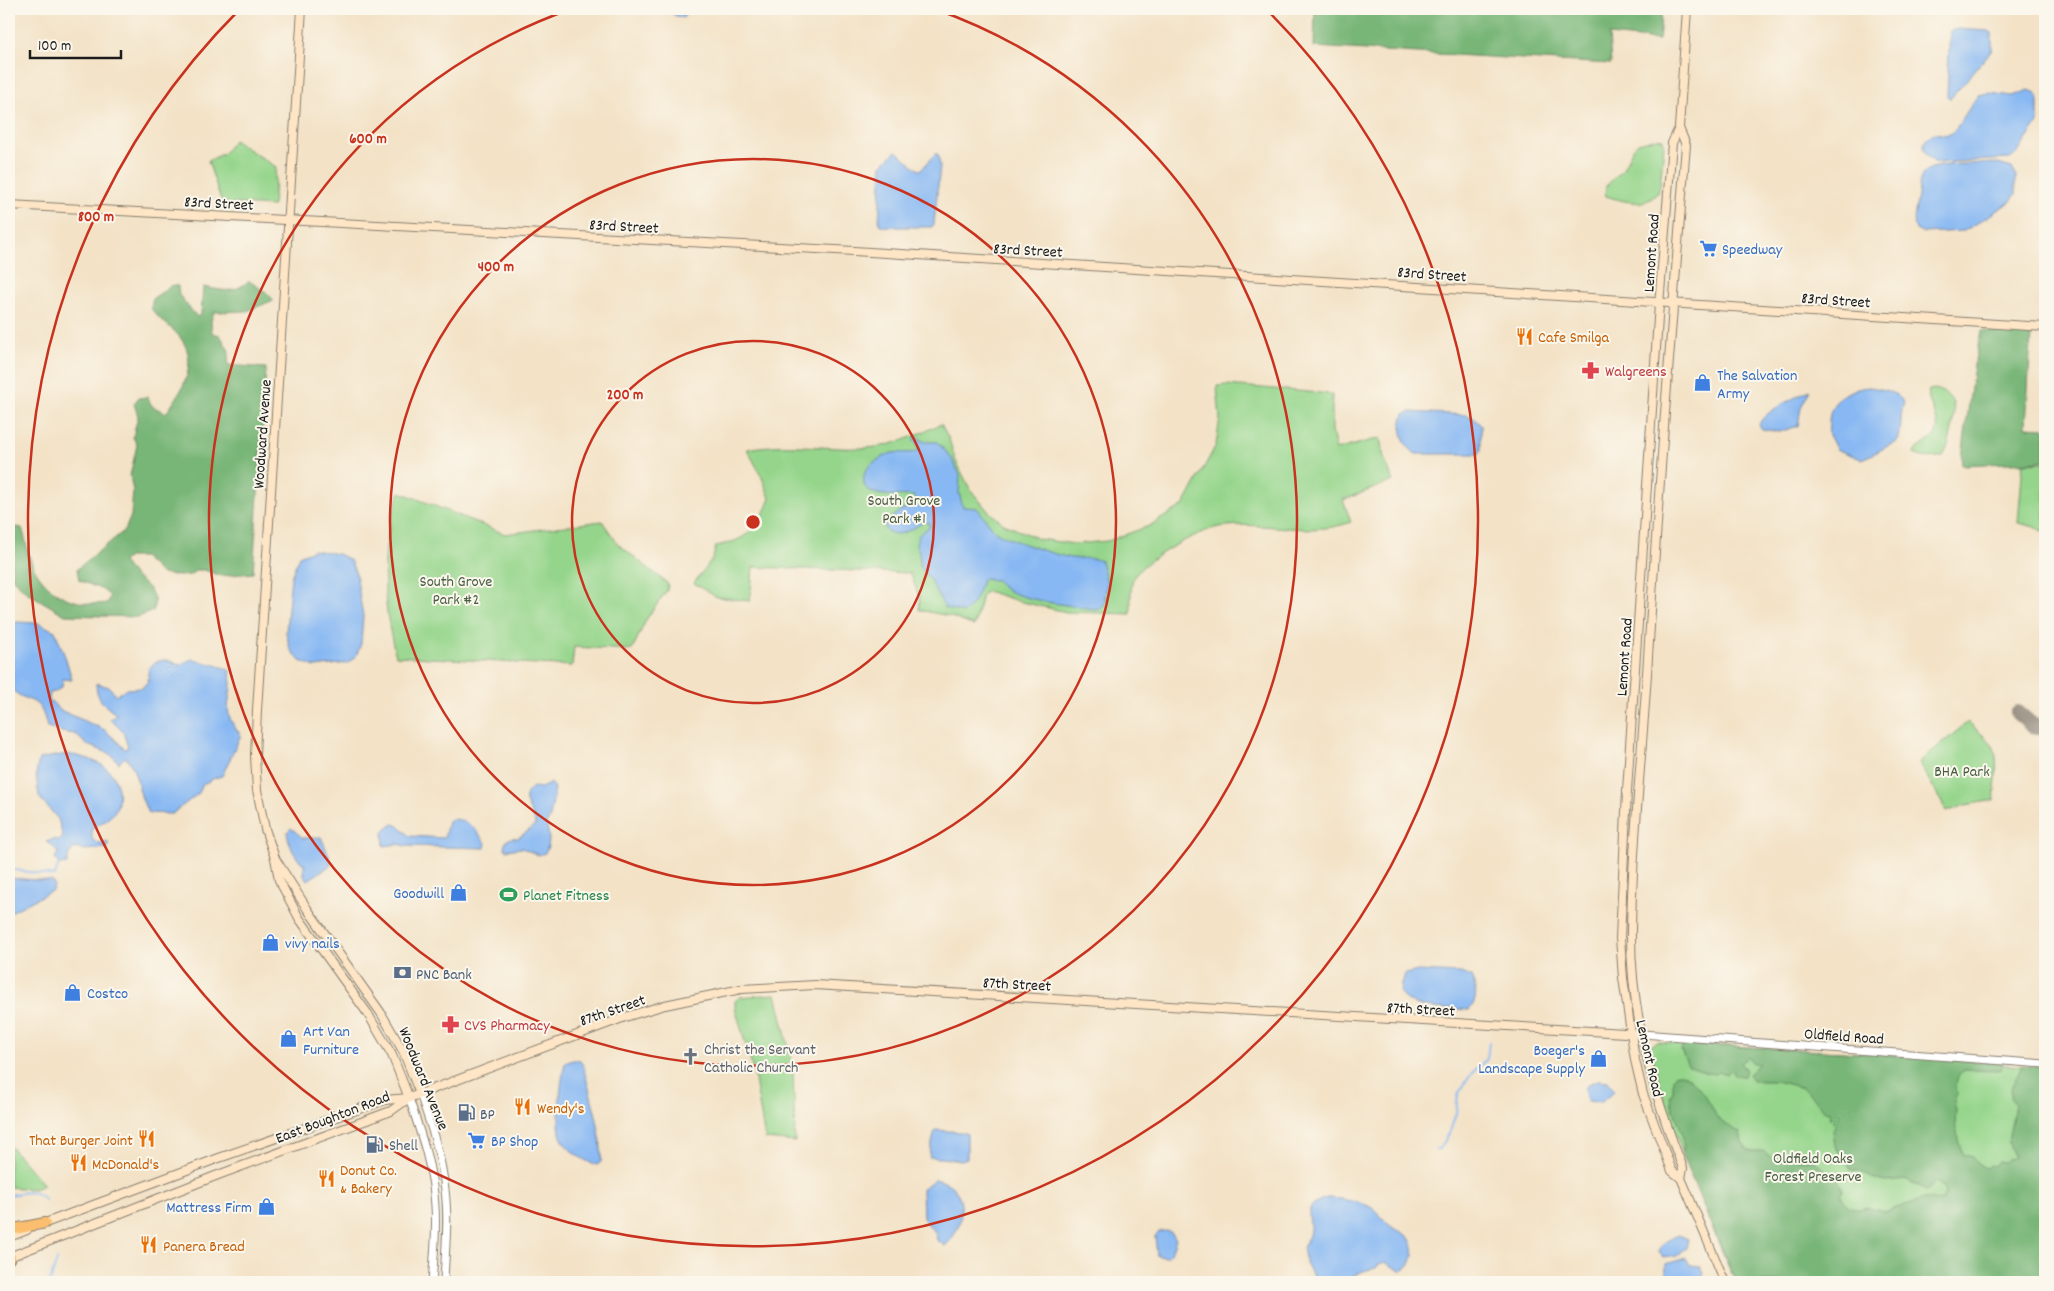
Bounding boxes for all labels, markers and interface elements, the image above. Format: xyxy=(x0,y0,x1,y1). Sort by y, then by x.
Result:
scale bar xyxy=(30,28,121,60)
text: 100 m xyxy=(38,36,71,58)
text: 600 m xyxy=(349,129,387,151)
street label: 83rd Street xyxy=(184,191,254,218)
text: 800 m xyxy=(78,207,114,229)
street label: Lemont Road xyxy=(1638,213,1667,293)
street label: 83rd Street xyxy=(589,214,659,241)
street label: 83rd Street xyxy=(993,238,1063,265)
supermarket icon: Speedway xyxy=(1698,238,1718,258)
place label: Speedway xyxy=(1722,239,1783,262)
text: 400 m xyxy=(478,257,514,279)
street label: 83rd Street xyxy=(1396,262,1467,289)
street label: 83rd Street xyxy=(1800,288,1871,315)
restaurant icon: Cafe Smilga xyxy=(1514,326,1534,346)
place label: Cafe Smilga xyxy=(1538,327,1610,350)
pharmacy icon: Walgreens xyxy=(1581,360,1601,380)
place label: Walgreens xyxy=(1605,361,1667,384)
place label: The Salvation Army xyxy=(1717,365,1797,406)
shop icon: The Salvation Army xyxy=(1693,373,1713,393)
street label: Woodward Avenue xyxy=(248,379,279,490)
text: 200 m xyxy=(607,385,643,407)
park label: South Grove Park #1 xyxy=(868,490,940,531)
centre of rings xyxy=(744,513,762,531)
park label: South Grove Park #2 xyxy=(420,571,492,612)
street label: Lemont Road xyxy=(1611,617,1640,697)
park label: BHA Park xyxy=(1934,761,1990,784)
shop icon: Goodwill xyxy=(448,882,468,902)
place label: Goodwill xyxy=(393,883,444,906)
sports icon: Planet Fitness xyxy=(499,884,519,904)
place label: Planet Fitness xyxy=(523,885,610,908)
shop icon: vivy nails xyxy=(261,932,281,952)
place label: vivy nails xyxy=(285,933,340,956)
bank icon: PNC Bank xyxy=(392,963,412,983)
place label: PNC Bank xyxy=(416,964,472,987)
street label: 87th Street xyxy=(982,972,1052,999)
shop icon: Costco xyxy=(63,982,83,1002)
place label: Costco xyxy=(87,983,128,1006)
street label: 87th Street xyxy=(577,989,649,1033)
street label: 87th Street xyxy=(1386,997,1456,1024)
pharmacy icon: CVS Pharmacy xyxy=(440,1014,460,1034)
place label: CVS Pharmacy xyxy=(464,1015,550,1038)
street label: Lemont Road xyxy=(1629,1018,1669,1099)
place label: Art Van Furniture xyxy=(303,1021,359,1062)
street label: Oldfield Road xyxy=(1803,1023,1884,1052)
street label: Woodward Avenue xyxy=(391,1024,454,1134)
shop icon: Art Van Furniture xyxy=(279,1029,299,1049)
place label: Christ the Servant Catholic Church xyxy=(704,1039,816,1080)
place label: Boeger's Landscape Supply xyxy=(1478,1040,1586,1081)
church icon: Christ the Servant Catholic Church xyxy=(680,1047,700,1067)
shop icon: Boeger's Landscape Supply xyxy=(1589,1048,1609,1068)
street label: East Boughton Road xyxy=(272,1086,394,1151)
restaurant icon: Wendy's xyxy=(513,1097,533,1117)
place label: Wendy's xyxy=(537,1098,585,1121)
fuel station icon: BP xyxy=(456,1103,476,1123)
place label: BP xyxy=(480,1104,495,1127)
restaurant icon: That Burger Joint xyxy=(137,1129,157,1149)
place label: That Burger Joint xyxy=(29,1130,133,1153)
supermarket icon: BP Shop xyxy=(467,1130,487,1150)
place label: BP Shop xyxy=(491,1131,538,1154)
fuel station icon: Shell xyxy=(365,1134,385,1154)
place label: Shell xyxy=(389,1135,418,1158)
park label: Oldfield Oaks Forest Preserve xyxy=(1764,1148,1862,1189)
restaurant icon: McDonald's xyxy=(68,1153,88,1173)
place label: McDonald's xyxy=(92,1154,160,1177)
place label: Donut Co. & Bakery xyxy=(340,1160,397,1201)
restaurant icon: Donut Co. & Bakery xyxy=(316,1168,336,1188)
shop icon: Mattress Firm xyxy=(256,1196,276,1216)
place label: Mattress Firm xyxy=(166,1197,252,1220)
restaurant icon: Panera Bread xyxy=(139,1235,159,1255)
place label: Panera Bread xyxy=(163,1236,245,1259)

